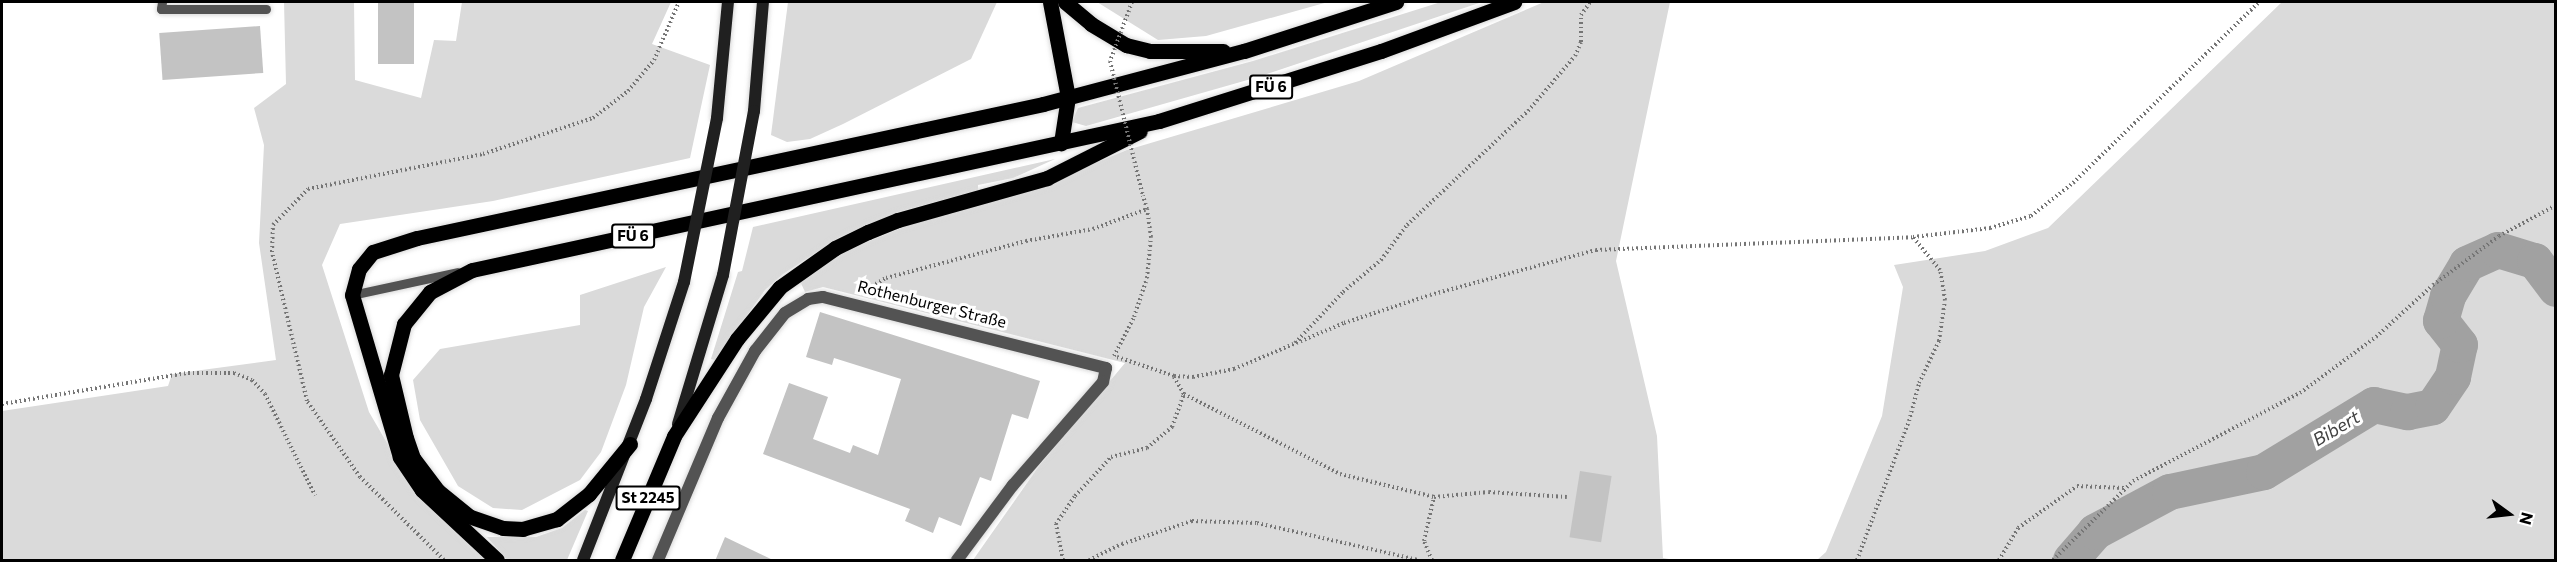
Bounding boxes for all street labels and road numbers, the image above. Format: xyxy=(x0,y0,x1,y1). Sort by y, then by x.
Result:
road number: FÜ 6 xyxy=(1248,75,1294,99)
road number: FÜ 6 xyxy=(610,224,656,248)
street label: Rothenburger Straße xyxy=(856,276,1008,332)
road number: St 2245 xyxy=(615,486,681,510)

